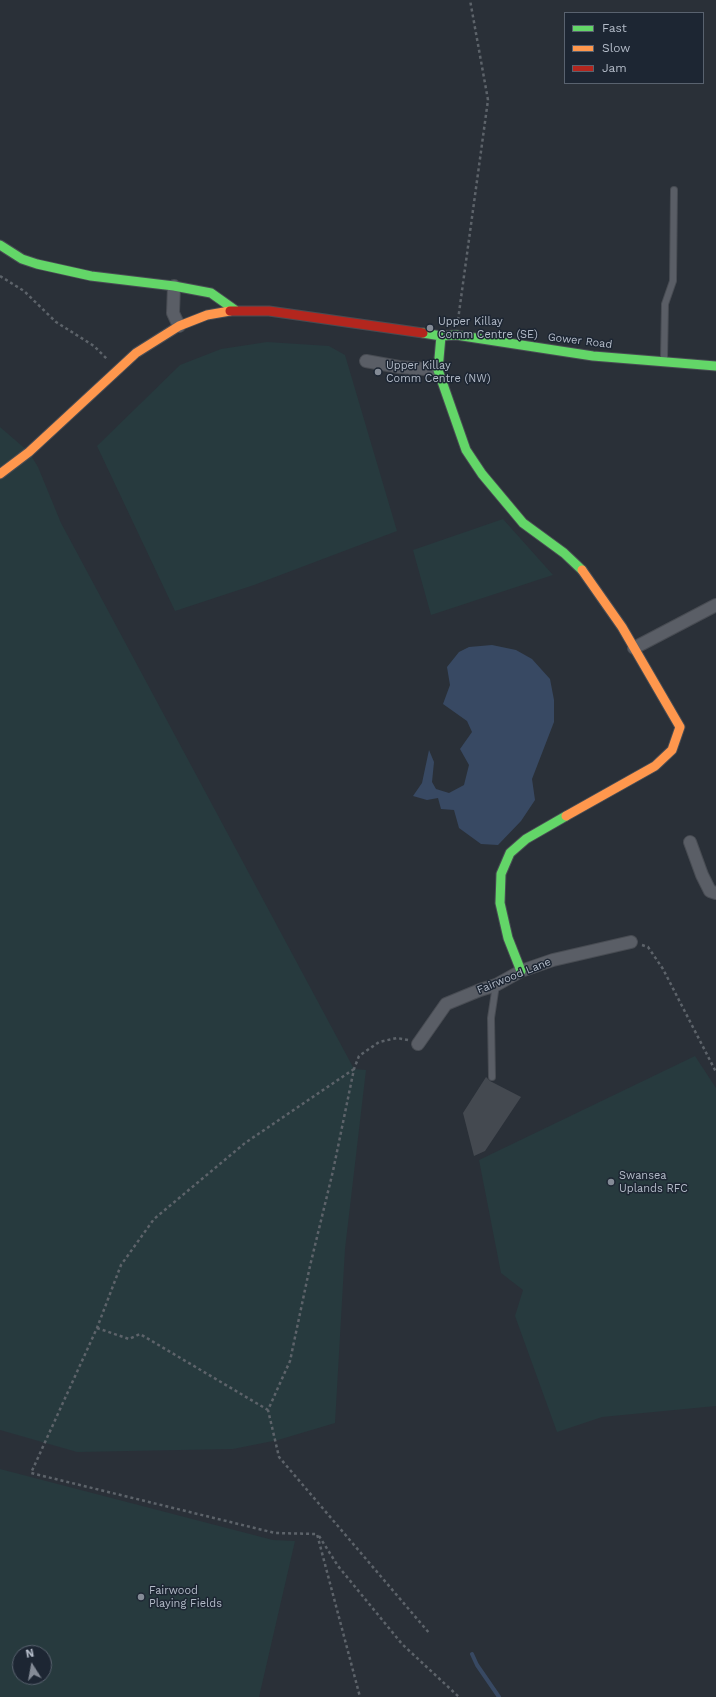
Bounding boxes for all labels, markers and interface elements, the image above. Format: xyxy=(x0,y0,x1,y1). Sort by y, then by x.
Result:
legend xyxy=(564,12,704,84)
text: Fast xyxy=(602,21,627,35)
text: Slow xyxy=(602,41,630,55)
text: Jam xyxy=(602,61,627,75)
place label: Upper Killay Comm Centre (SE) xyxy=(438,315,538,341)
marker: Upper Killay Comm Centre (SE) xyxy=(425,323,435,333)
street label: Gower Road xyxy=(547,330,613,352)
place label: Upper Killay Comm Centre (NW) xyxy=(386,359,491,385)
marker: Upper Killay Comm Centre (NW) xyxy=(373,367,383,377)
street label: Fairwood Lane xyxy=(475,955,553,997)
place label: Swansea Uplands RFC xyxy=(619,1169,688,1195)
marker: Swansea Uplands RFC xyxy=(606,1177,616,1187)
place label: Fairwood Playing Fields xyxy=(149,1584,222,1610)
marker: Fairwood Playing Fields xyxy=(136,1592,146,1602)
north arrow xyxy=(12,1645,52,1685)
text: N xyxy=(25,1647,35,1661)

